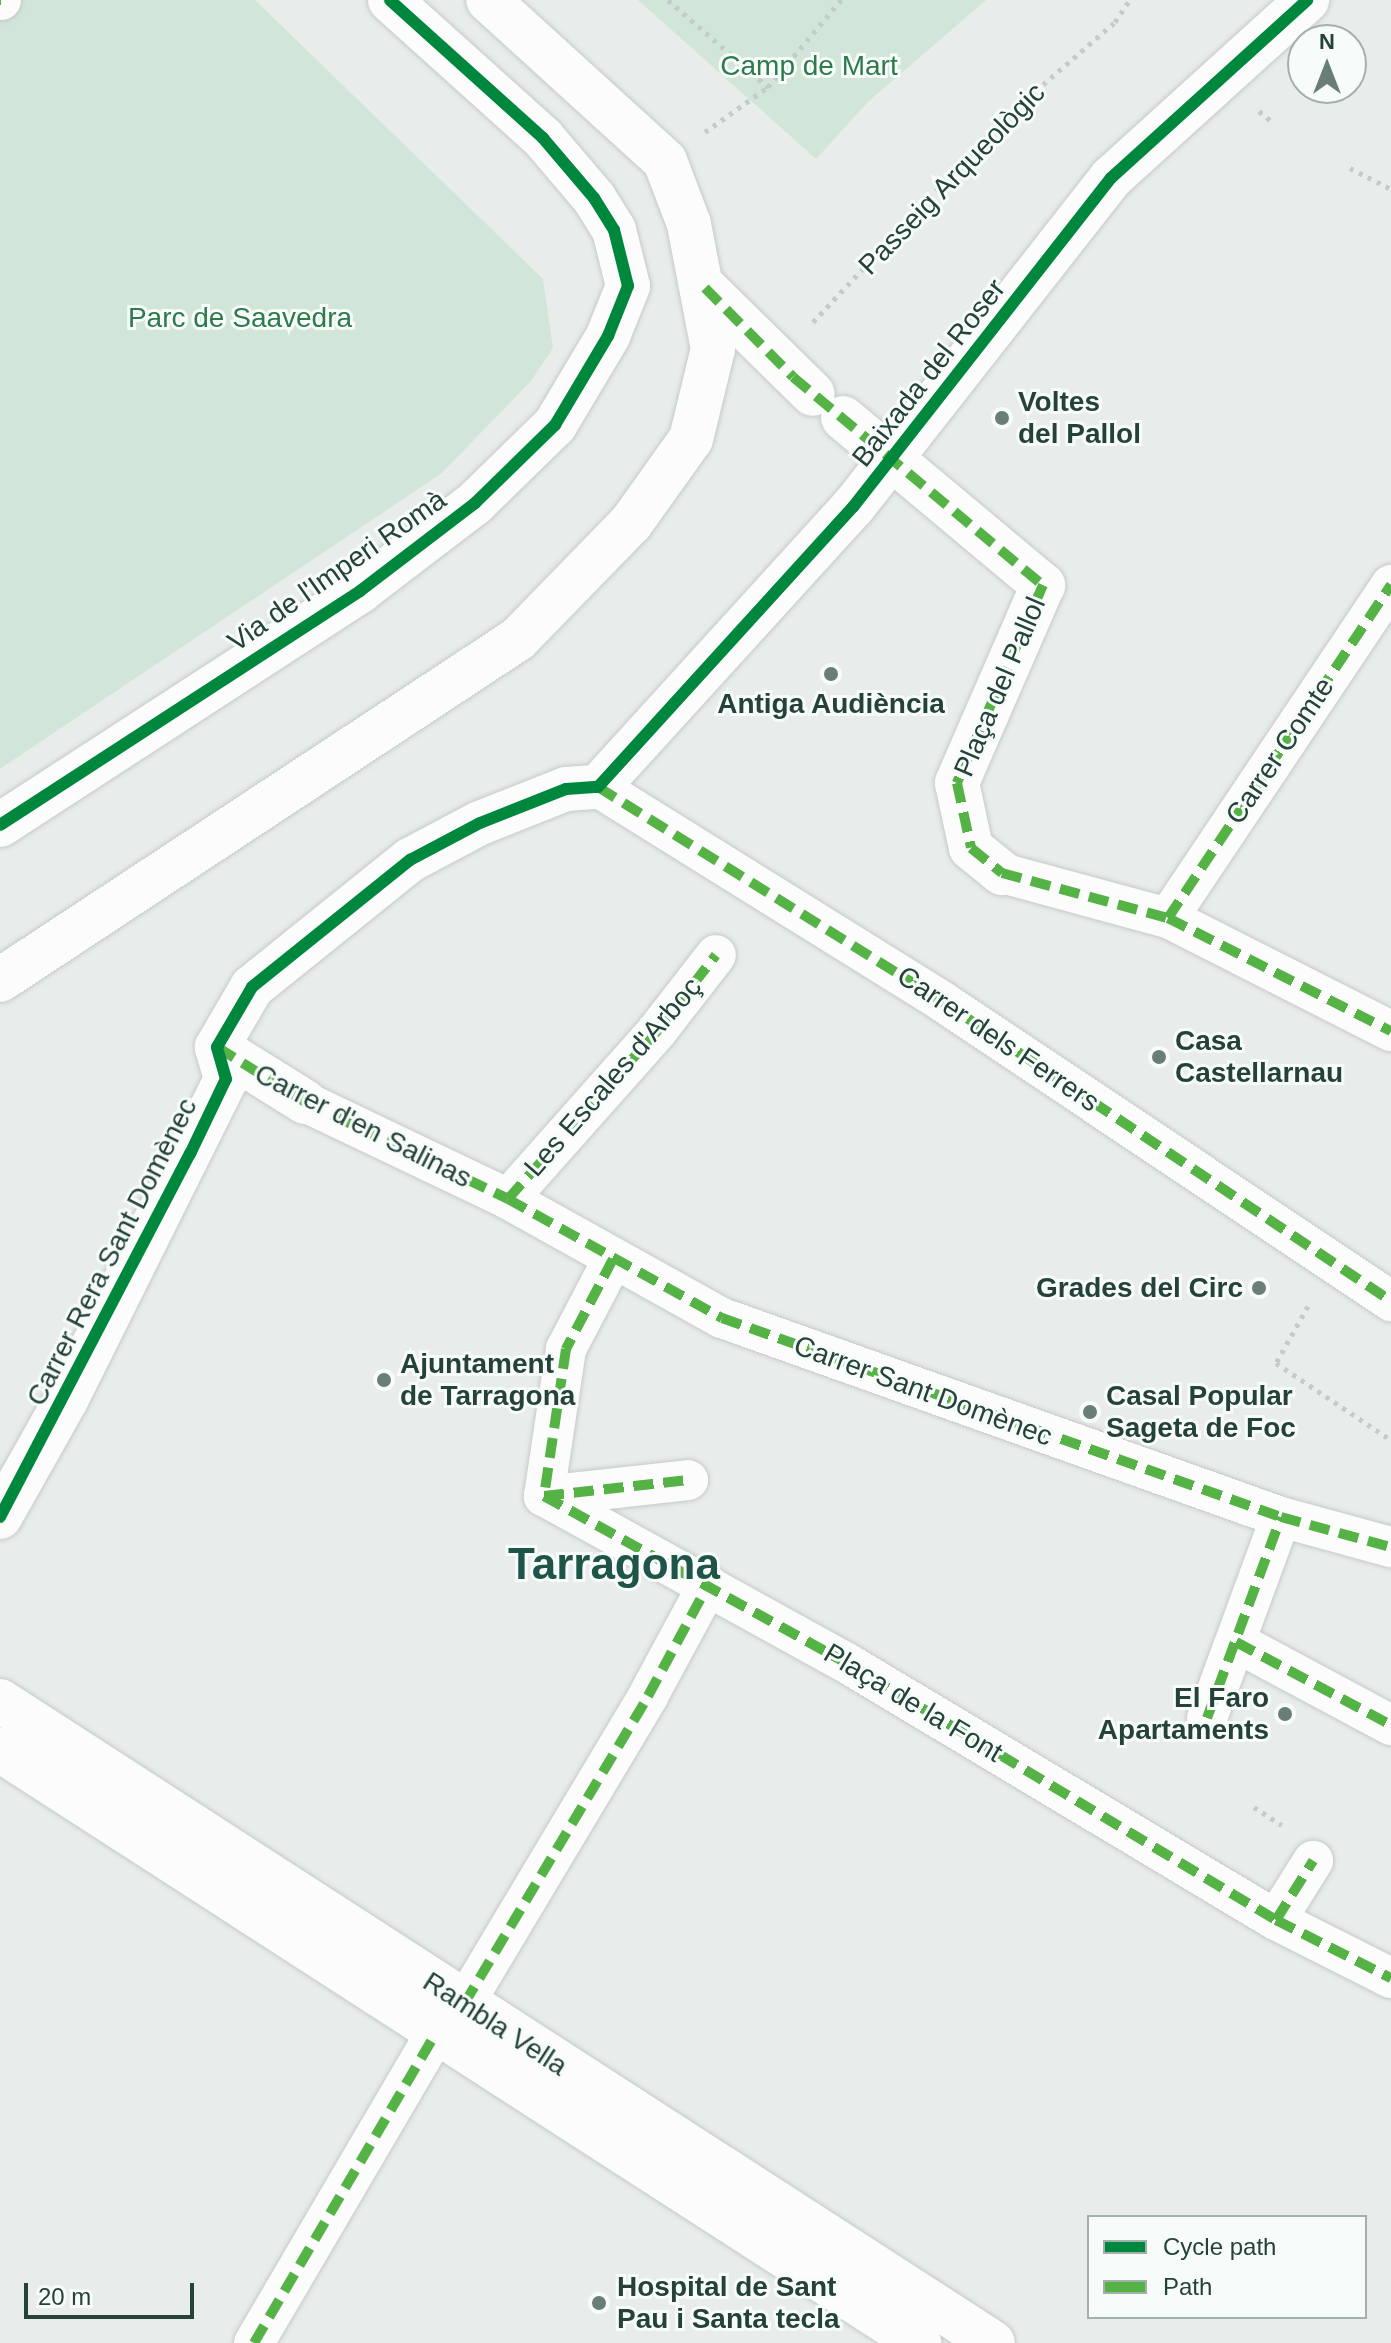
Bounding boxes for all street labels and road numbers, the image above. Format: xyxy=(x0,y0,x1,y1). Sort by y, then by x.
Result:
street label: Passeig Arqueològic xyxy=(851,76,1053,282)
street label: Baixada del Roser xyxy=(845,273,1013,473)
street label: Via de l'Imperi Romà xyxy=(221,483,453,659)
street label: Plaça del Pallol xyxy=(947,592,1053,782)
street label: Carrer Comte xyxy=(1219,671,1341,831)
street label: Carrer dels Ferrers xyxy=(891,959,1105,1119)
street label: Les Escales d'Arboç xyxy=(517,971,709,1183)
street label: Carrer d'en Salinas xyxy=(249,1057,477,1195)
street label: Carrer Rera Sant Domènec xyxy=(20,1093,204,1411)
street label: Carrer Sant Domènec xyxy=(789,1329,1057,1453)
street label: Plaça de la Font xyxy=(818,1636,1008,1770)
street label: Rambla Vella xyxy=(417,1965,573,2083)

